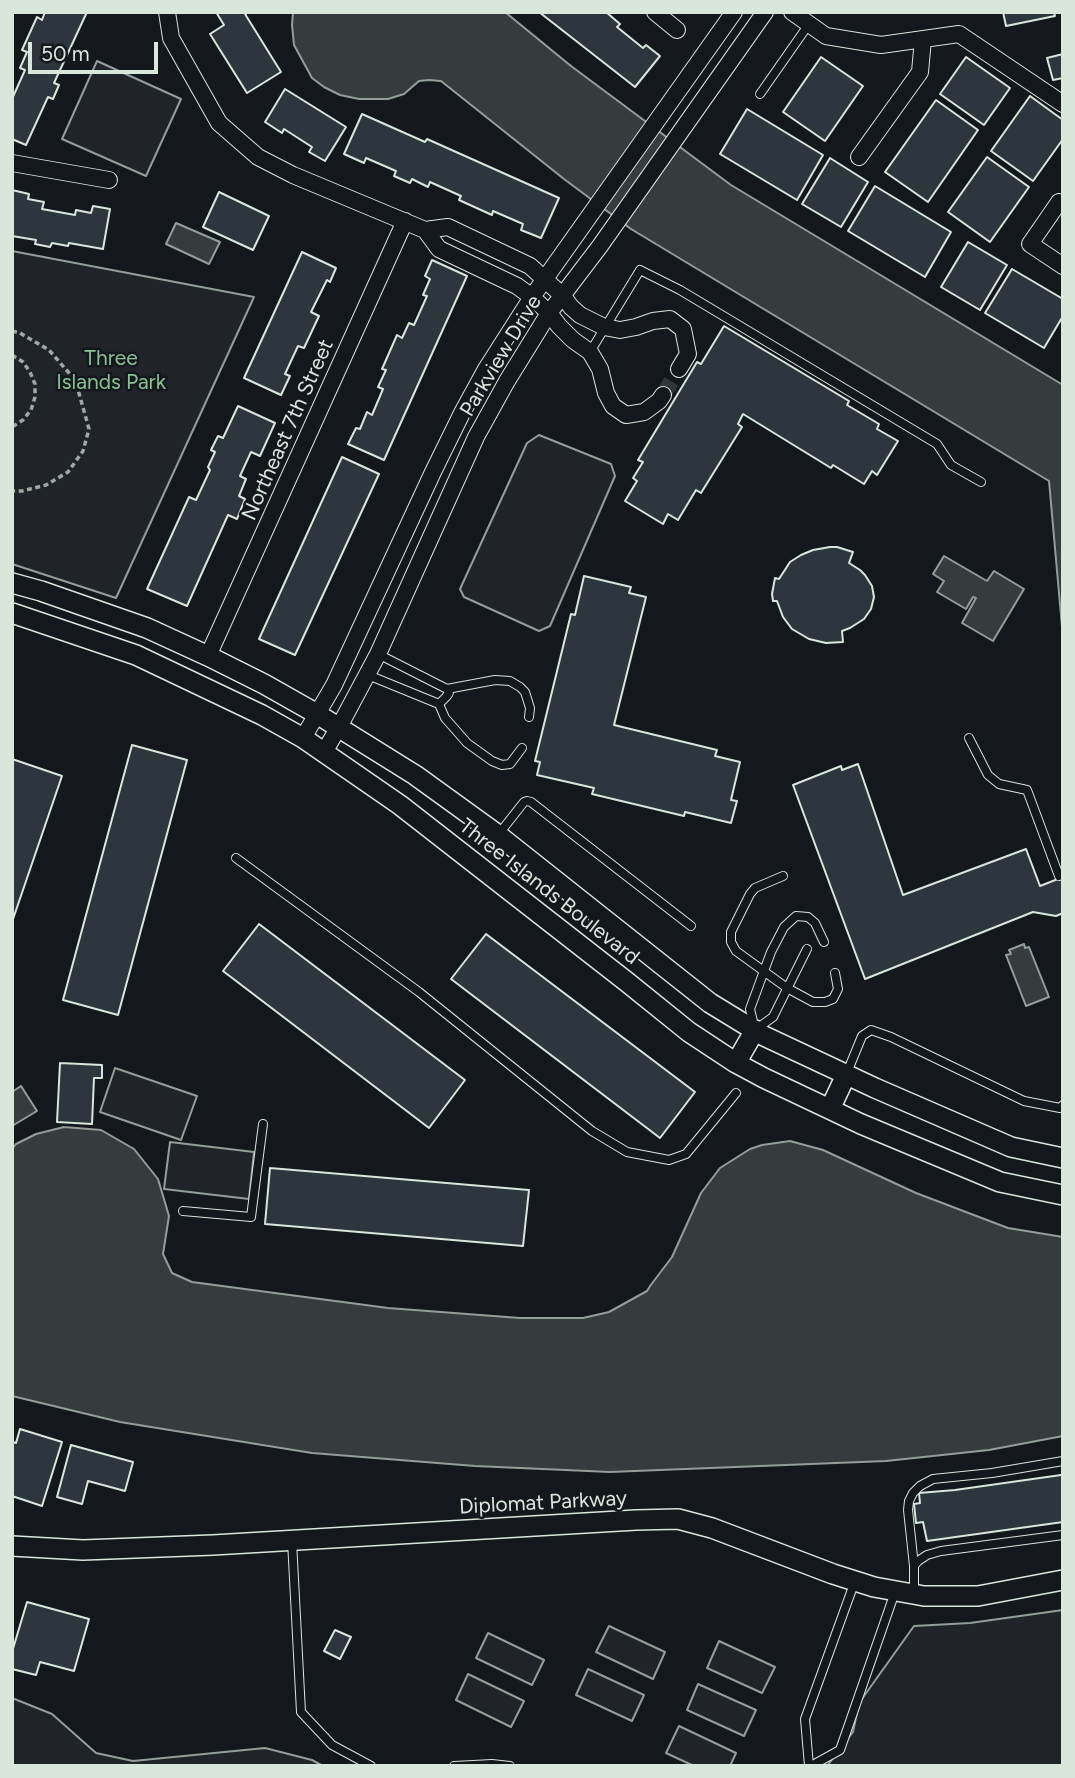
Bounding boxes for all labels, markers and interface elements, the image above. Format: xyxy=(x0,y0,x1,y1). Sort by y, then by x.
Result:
scale bar xyxy=(32,28,161,72)
text: 50 m xyxy=(41,41,90,66)
street label: Parkview Drive xyxy=(455,291,547,421)
street label: Northeast 7th Street xyxy=(237,336,339,524)
park label: Three Islands Park xyxy=(56,346,166,396)
street label: Three Islands Boulevard xyxy=(454,814,644,970)
street label: Diplomat Parkway xyxy=(458,1486,628,1520)

